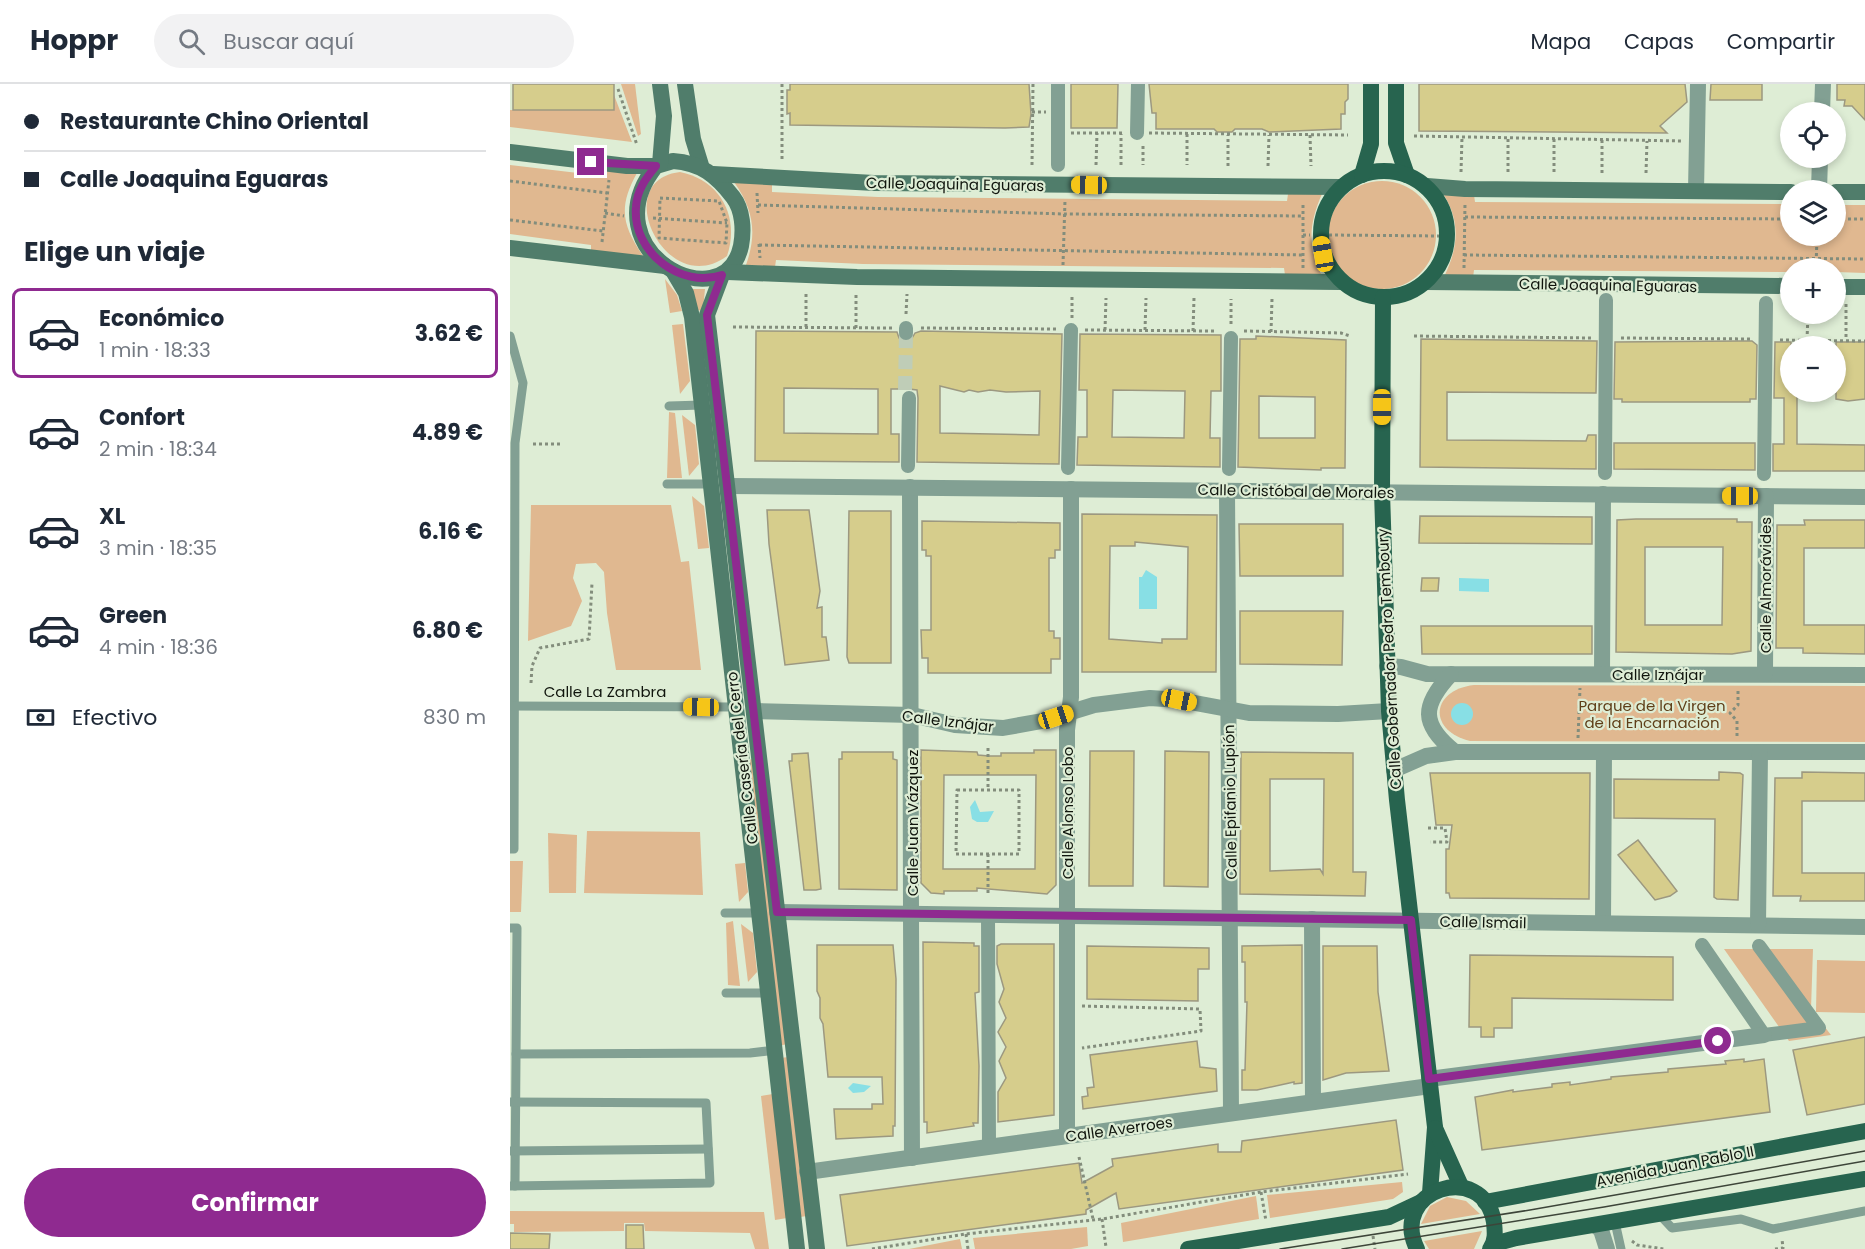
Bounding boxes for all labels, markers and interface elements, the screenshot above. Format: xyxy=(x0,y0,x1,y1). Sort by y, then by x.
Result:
search box xyxy=(154,14,574,68)
text: Hoppr xyxy=(30,21,118,60)
icon: search xyxy=(175,25,208,58)
text: Buscar aquí xyxy=(223,26,354,57)
text: Mapa xyxy=(1530,27,1591,56)
text: Capas xyxy=(1624,27,1694,56)
text: Compartir xyxy=(1727,27,1835,56)
map controls xyxy=(1780,102,1846,402)
button: locate xyxy=(1780,102,1846,168)
text: Restaurante Chino Oriental xyxy=(60,106,369,137)
route end xyxy=(577,148,604,175)
text: Calle Joaquina Eguaras xyxy=(60,164,329,195)
street label: Calle Joaquina Eguaras xyxy=(866,172,1045,196)
car xyxy=(1071,176,1107,194)
button: layers xyxy=(1780,180,1846,246)
text: Elige un viaje xyxy=(24,233,205,270)
car xyxy=(1311,235,1335,273)
button: + xyxy=(1780,258,1846,324)
street label: Calle Joaquina Eguaras xyxy=(1519,273,1698,297)
text: Económico xyxy=(99,303,224,334)
icon: car xyxy=(27,306,81,360)
text: 3.62 € xyxy=(415,318,483,349)
text: 1 min · 18:33 xyxy=(99,336,211,364)
button: − xyxy=(1780,336,1846,402)
car xyxy=(1373,389,1391,425)
text: Confort xyxy=(99,402,185,433)
icon: car xyxy=(27,405,81,459)
text: 4.89 € xyxy=(412,417,483,448)
text: 2 min · 18:34 xyxy=(99,435,217,463)
street label: Calle Cristóbal de Morales xyxy=(1198,479,1395,503)
car xyxy=(1722,487,1758,505)
text: XL xyxy=(99,501,125,532)
icon: car xyxy=(27,504,81,558)
text: 6.16 € xyxy=(418,516,483,547)
street label: Calle Almorávides xyxy=(1755,517,1776,653)
street label: Calle Gobernador Pedro Temboury xyxy=(1372,527,1406,790)
text: 3 min · 18:35 xyxy=(99,534,217,562)
text: Green xyxy=(99,600,167,631)
icon: car xyxy=(27,603,81,657)
text: 6.80 € xyxy=(412,615,483,646)
text: 4 min · 18:36 xyxy=(99,633,218,661)
street label: Calle Iznájar xyxy=(1612,664,1704,685)
street label: Calle Casería del Cerro xyxy=(721,671,763,845)
street label: Calle La Zambra xyxy=(544,681,666,702)
car xyxy=(1160,687,1198,713)
park label: Parque de la Virgen de la Encarnación xyxy=(1578,695,1726,733)
car xyxy=(683,698,719,716)
icon: cash xyxy=(24,701,57,734)
text: Efectivo xyxy=(72,702,157,733)
text: 830 m xyxy=(423,703,486,731)
car xyxy=(1036,703,1076,731)
street label: Calle Iznájar xyxy=(901,705,995,737)
street label: Calle Epifanio Lupión xyxy=(1218,724,1242,880)
street label: Calle Alonso Lobo xyxy=(1057,747,1078,879)
street label: Calle Juan Vázquez xyxy=(902,749,923,896)
street label: Calle Ismail xyxy=(1439,911,1527,933)
route start xyxy=(1704,1027,1731,1054)
street label: Calle Averroes xyxy=(1064,1111,1174,1147)
street label: Avenida Juan Pablo II xyxy=(1594,1140,1756,1192)
button: Confirmar xyxy=(24,1168,486,1237)

